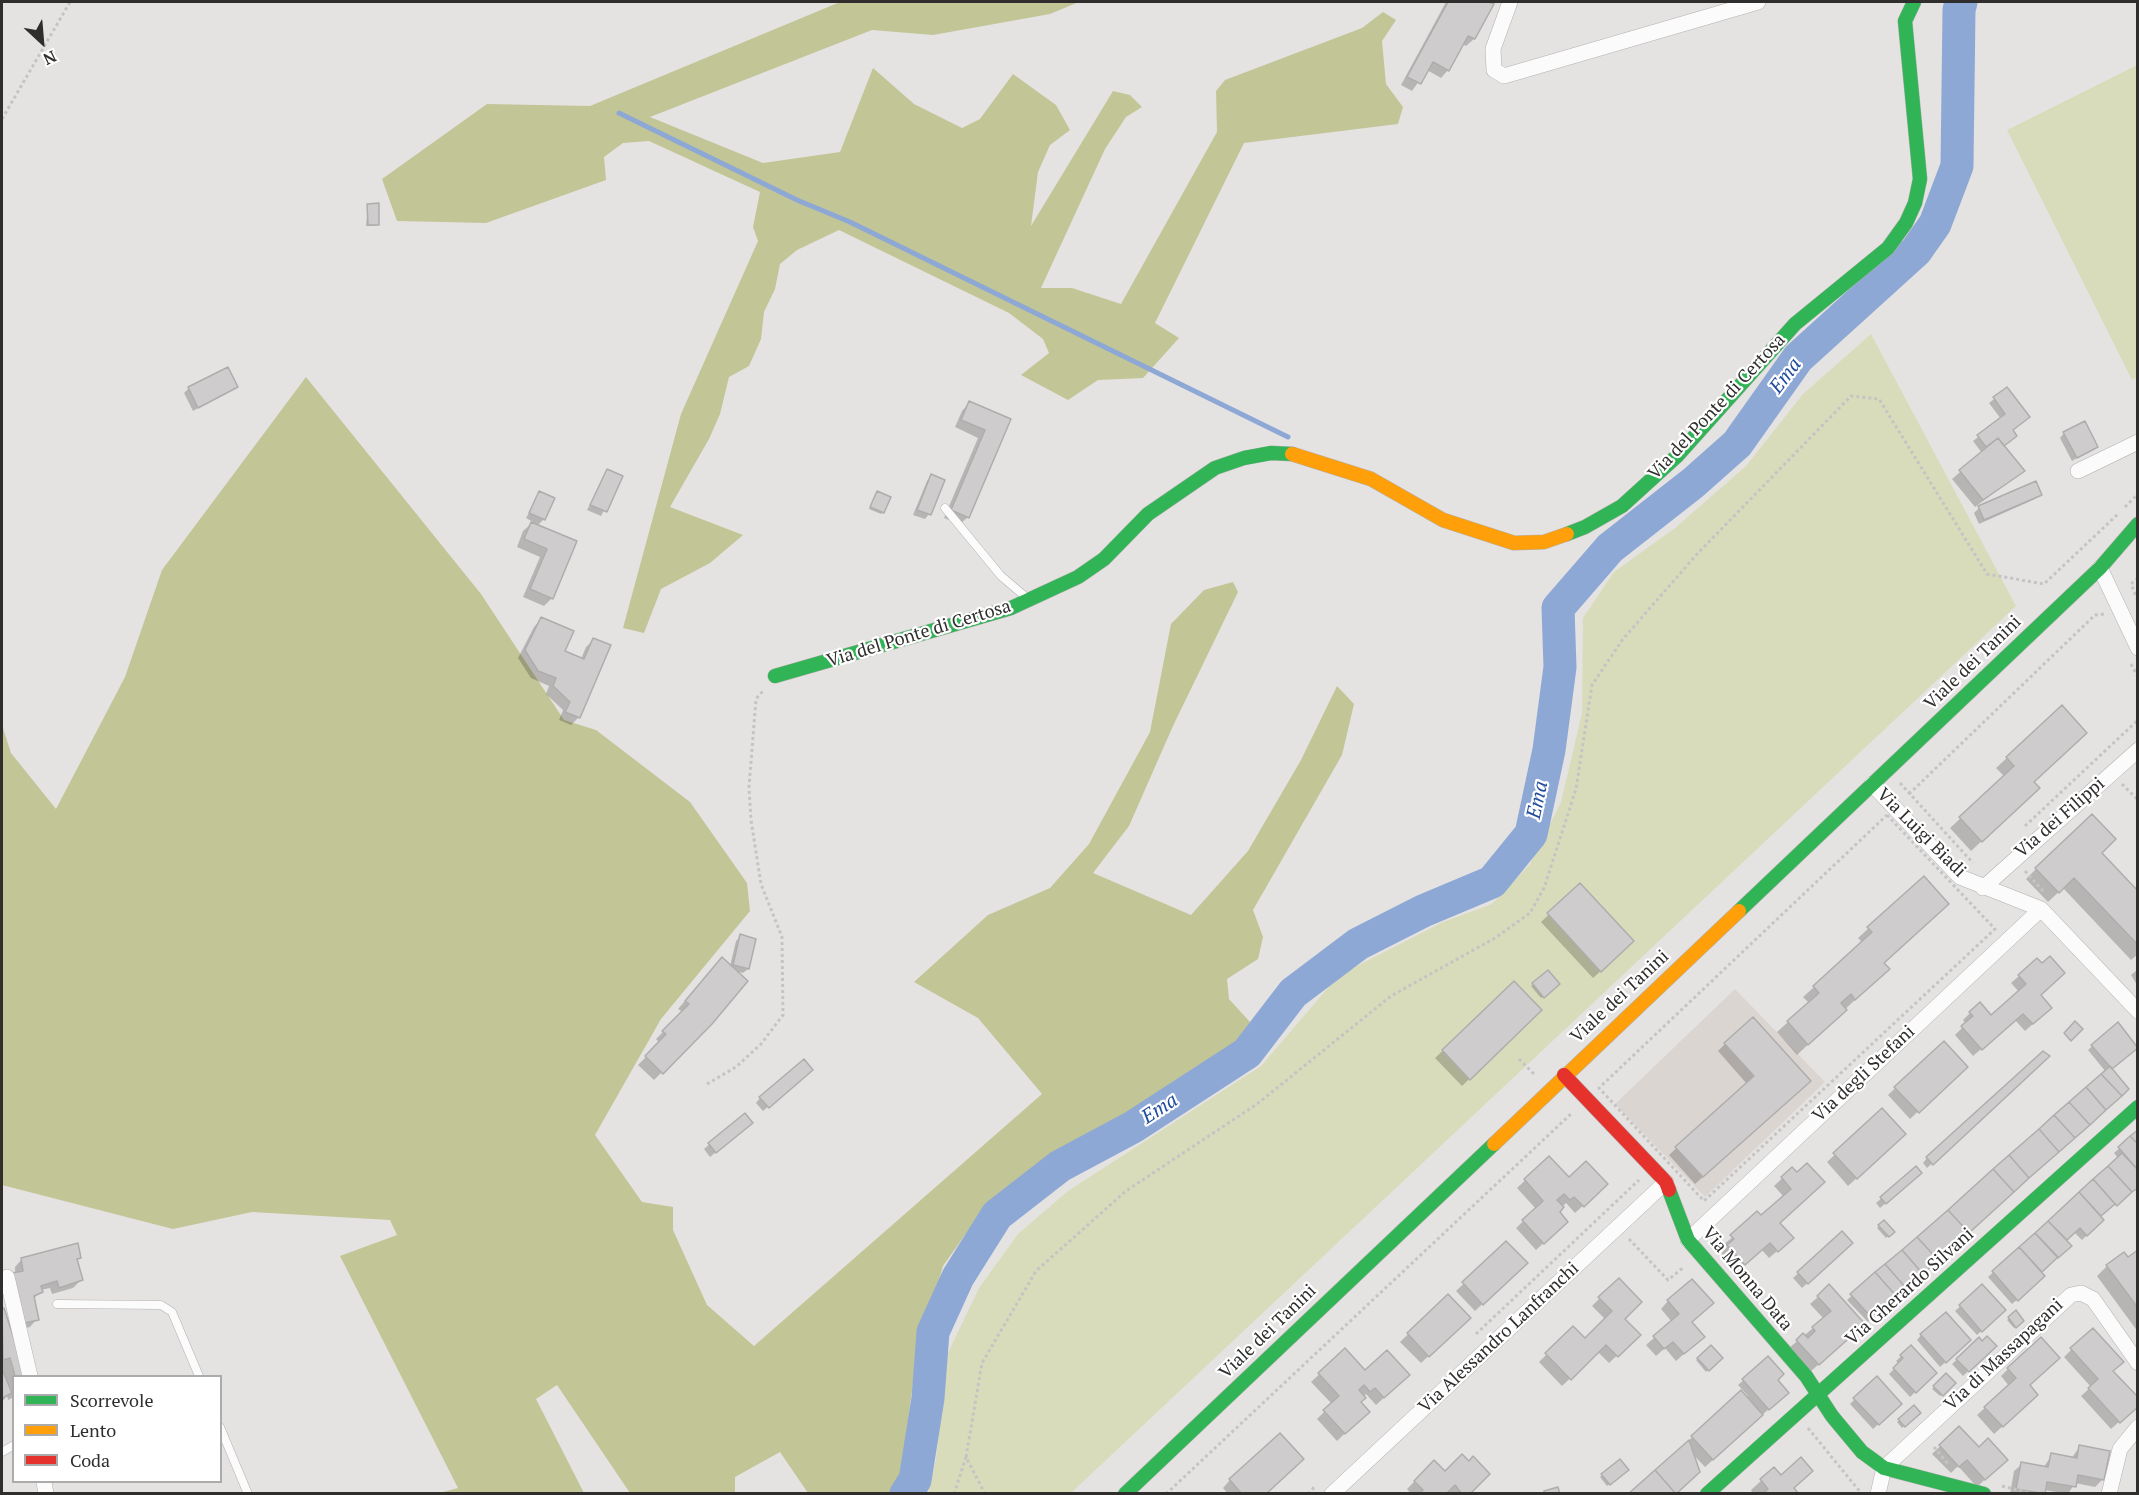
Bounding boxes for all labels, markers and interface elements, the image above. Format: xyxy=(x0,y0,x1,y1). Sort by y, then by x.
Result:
north arrow xyxy=(12,12,72,72)
text: N xyxy=(40,46,60,71)
street label: Via del Ponte di Certosa xyxy=(1644,330,1790,484)
water label: Ema xyxy=(1765,354,1807,398)
street label: Via del Ponte di Certosa xyxy=(824,596,1014,672)
street label: Viale dei Tanini xyxy=(1920,611,2026,715)
street label: Via dei Filippi xyxy=(2011,773,2109,863)
water label: Ema xyxy=(1522,779,1554,821)
street label: Via Luigi Biadi xyxy=(1872,784,1970,882)
street label: Viale dei Tanini xyxy=(1566,946,1674,1048)
street label: Via degli Stefani xyxy=(1808,1021,1920,1127)
water label: Ema xyxy=(1137,1089,1183,1129)
street label: Via Monna Data xyxy=(1697,1223,1797,1335)
street label: Via Gherardo Silvani xyxy=(1841,1224,1979,1350)
street label: Via Alessandro Lanfranchi xyxy=(1414,1258,1584,1418)
street label: Viale dei Tanini xyxy=(1215,1280,1321,1384)
street label: Via di Massapagani xyxy=(1940,1294,2068,1416)
legend xyxy=(12,1375,222,1483)
text: Scorrevole xyxy=(70,1388,153,1412)
text: Lento xyxy=(70,1418,116,1442)
text: Coda xyxy=(70,1448,110,1472)

